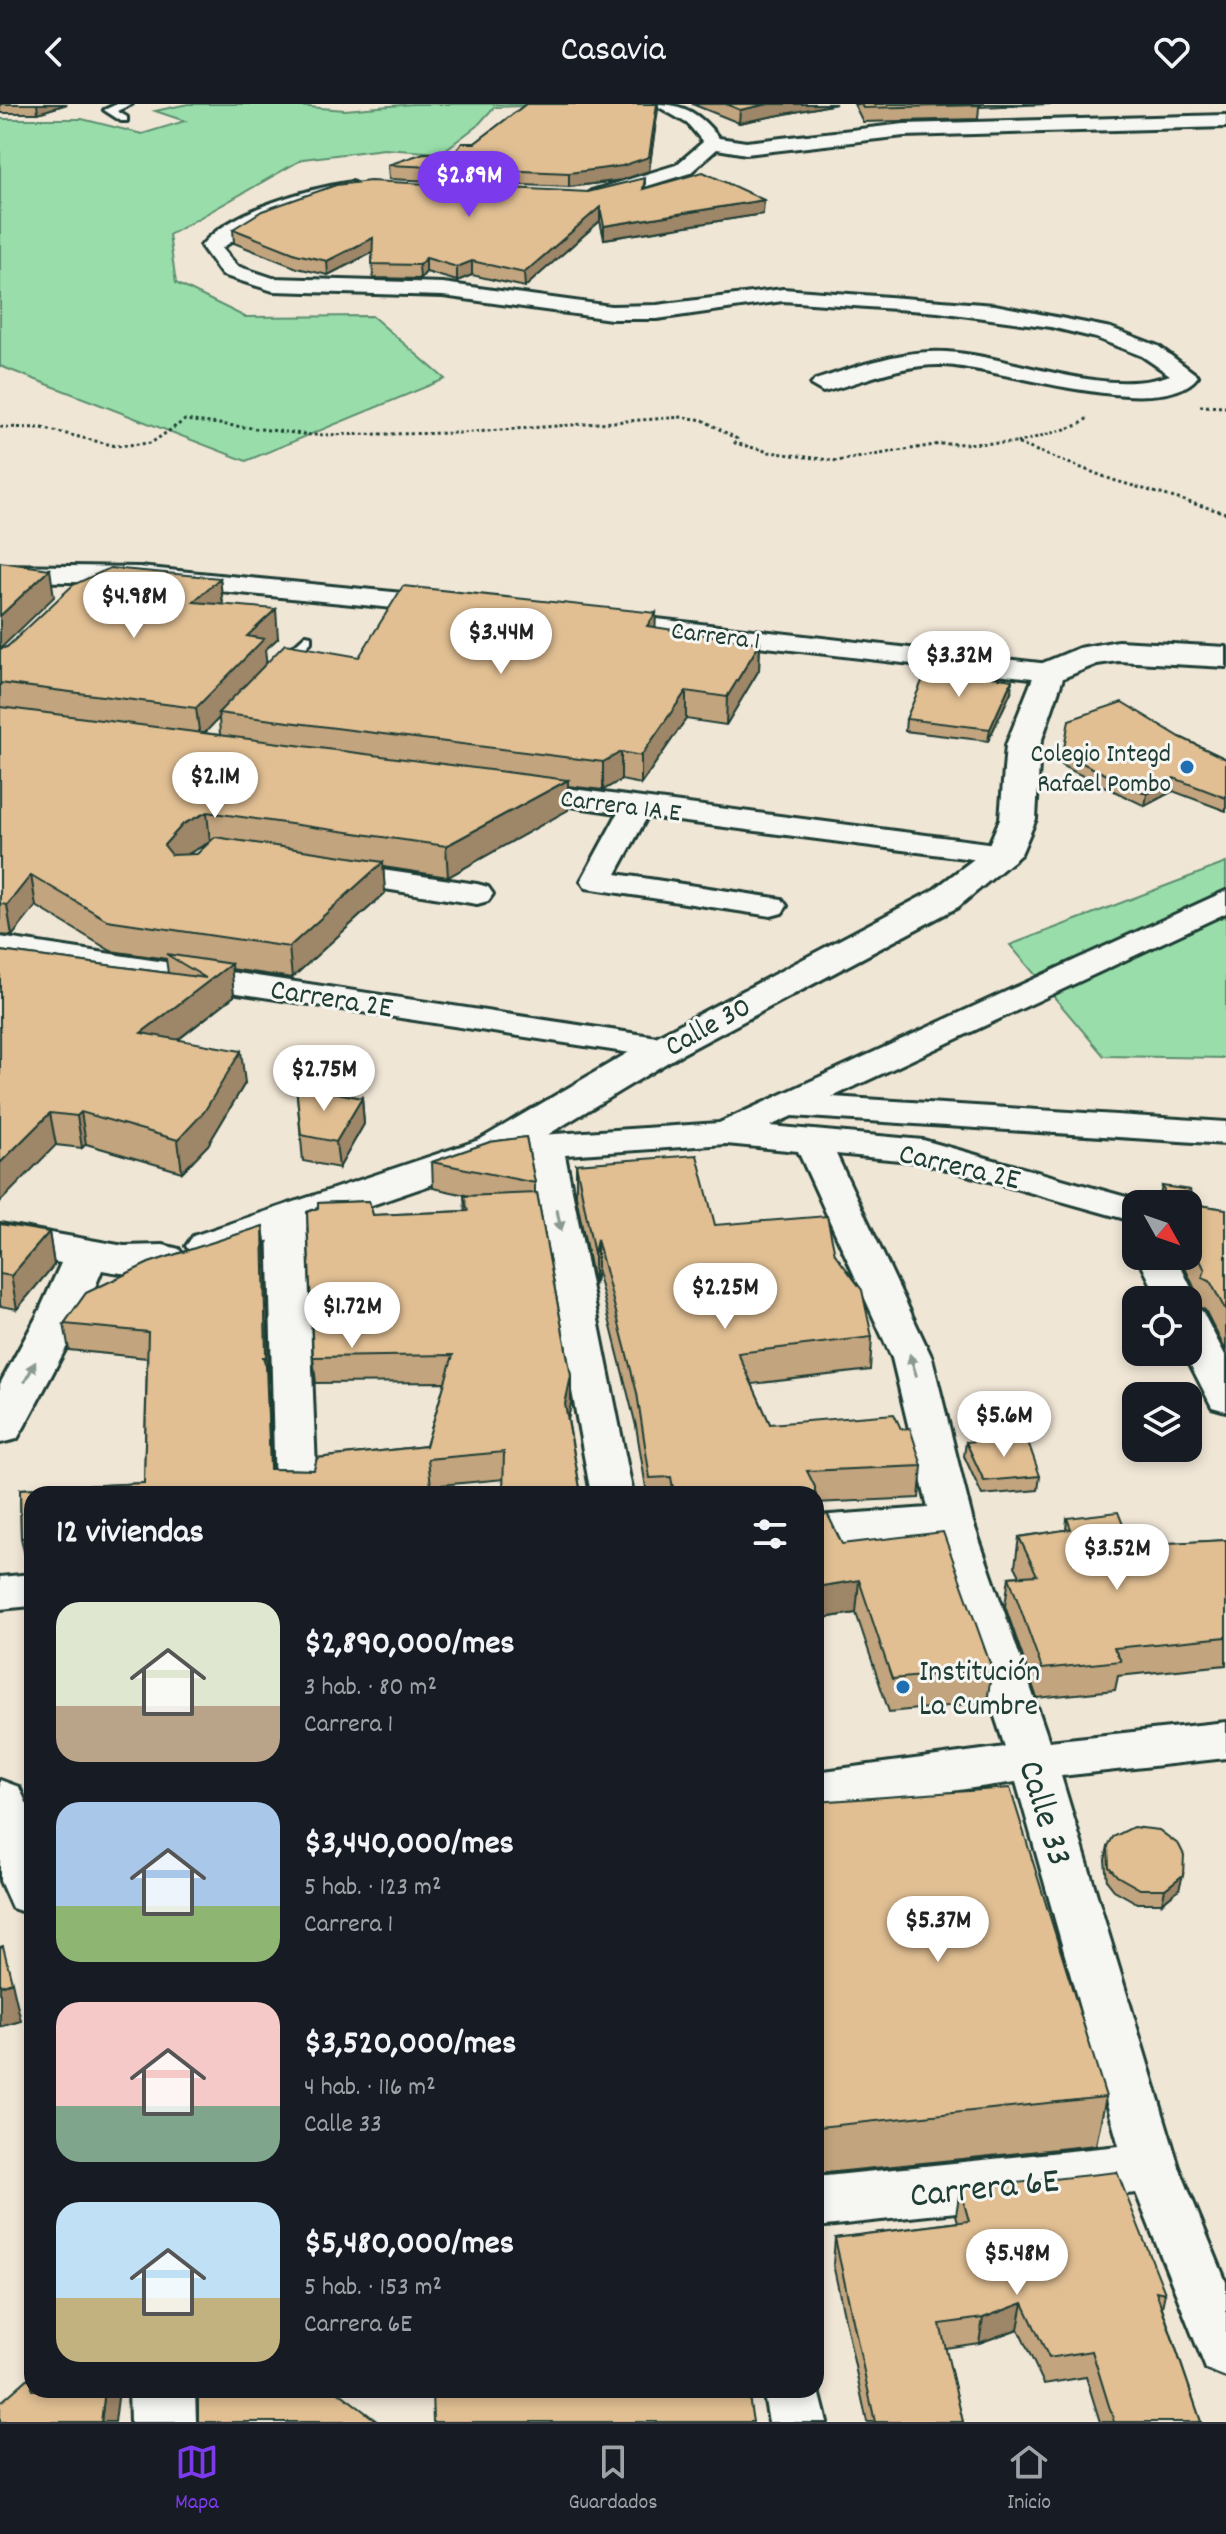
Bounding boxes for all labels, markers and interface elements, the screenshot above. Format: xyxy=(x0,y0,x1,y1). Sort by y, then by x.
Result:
text: Casavia xyxy=(560,26,666,78)
icon: back xyxy=(32,30,76,74)
icon: heart xyxy=(1150,30,1194,74)
pin: $2.89M xyxy=(404,151,534,219)
text: $2.89M xyxy=(436,158,502,195)
pin: $4.98M xyxy=(69,572,199,640)
text: $4.98M xyxy=(101,579,167,616)
pin: $3.44M xyxy=(436,608,566,676)
street label: Carrera 1 xyxy=(669,614,762,661)
text: $3.44M xyxy=(468,615,534,652)
pin: $3.32M xyxy=(894,631,1024,699)
text: $3.32M xyxy=(925,638,993,675)
place label: Colegio Integd Rafael Pombo xyxy=(1031,737,1171,804)
pin: $2.1M xyxy=(159,752,271,820)
marker: Colegio Integd Rafael Pombo xyxy=(1178,758,1196,776)
text: $2.1M xyxy=(190,759,240,796)
street label: Carrera 1A E xyxy=(558,782,683,833)
street label: Carrera 2E xyxy=(267,971,396,1032)
street label: Calle 30 xyxy=(658,988,760,1070)
pin: $2.75M xyxy=(259,1045,389,1113)
text: $2.75M xyxy=(291,1052,357,1089)
street label: Carrera 2E xyxy=(894,1135,1024,1204)
north arrow xyxy=(1122,1190,1202,1270)
map controls xyxy=(1122,1190,1202,1462)
one-way arrow xyxy=(554,1208,566,1233)
pin: $2.25M xyxy=(660,1263,790,1331)
text: $2.25M xyxy=(691,1270,759,1307)
pin: $1.72M xyxy=(287,1282,417,1350)
button: locate xyxy=(1122,1286,1202,1366)
text: $1.72M xyxy=(322,1289,382,1326)
one-way arrow xyxy=(906,1352,919,1376)
one-way arrow xyxy=(23,1360,36,1383)
button: layers xyxy=(1122,1382,1202,1462)
pin: $5.6M xyxy=(948,1391,1060,1459)
text: $5.6M xyxy=(975,1398,1033,1435)
text: 12 viviendas xyxy=(56,1510,204,1559)
icon: filters xyxy=(748,1512,792,1556)
pin: $3.52M xyxy=(1052,1524,1182,1592)
text: $3.52M xyxy=(1083,1531,1151,1568)
text: $2,890,000/mes xyxy=(304,1621,515,1670)
icon: home xyxy=(120,1634,216,1730)
place label: Institución La Cumbre xyxy=(919,1653,1040,1730)
text: 3 hab. · 80 m² xyxy=(304,1670,437,1707)
marker: Institución La Cumbre xyxy=(894,1678,912,1696)
text: Carrera 1 xyxy=(304,1707,393,1744)
street label: Calle 33 xyxy=(1002,1755,1083,1873)
text: $3,440,000/mes xyxy=(304,1821,514,1870)
icon: home xyxy=(120,1834,216,1930)
text: 5 hab. · 123 m² xyxy=(304,1870,441,1907)
pin: $5.37M xyxy=(873,1896,1003,1964)
text: $5.37M xyxy=(905,1903,971,1940)
text: Carrera 1 xyxy=(304,1907,393,1944)
text: $3,520,000/mes xyxy=(304,2021,516,2070)
icon: home xyxy=(120,2034,216,2130)
text: 4 hab. · 116 m² xyxy=(304,2070,436,2107)
text: Calle 33 xyxy=(304,2107,382,2144)
street label: Carrera 6E xyxy=(907,2157,1062,2225)
text: $5,480,000/mes xyxy=(304,2221,514,2270)
pin: $5.48M xyxy=(952,2229,1082,2297)
icon: home xyxy=(120,2234,216,2330)
text: $5.48M xyxy=(984,2236,1050,2273)
text: 5 hab. · 153 m² xyxy=(304,2270,442,2307)
text: Carrera 6E xyxy=(304,2307,412,2344)
tab: Mapa xyxy=(175,2440,219,2519)
tab: Guardados xyxy=(568,2440,658,2519)
tab: Inicio xyxy=(1007,2440,1051,2519)

